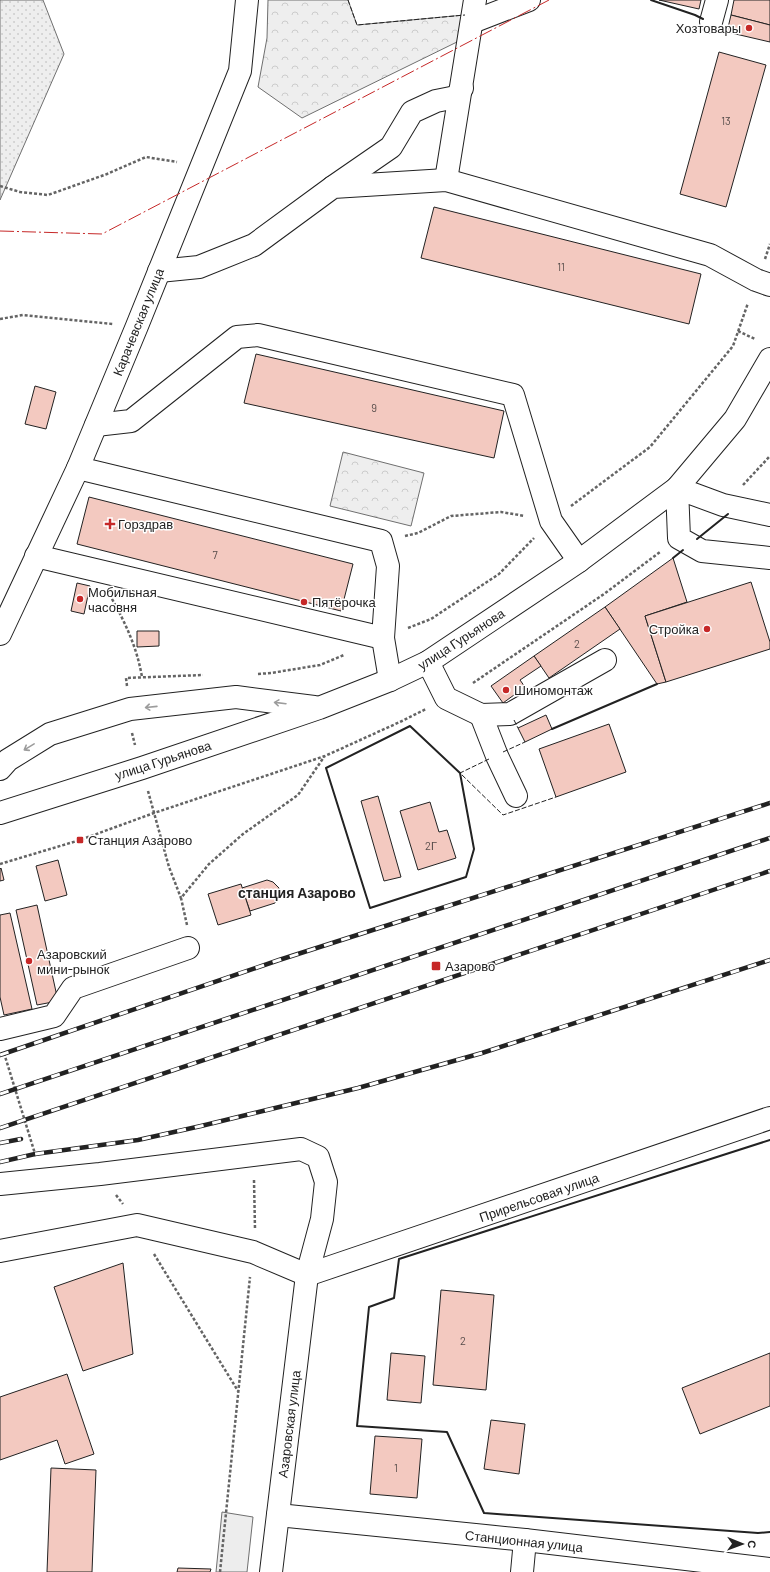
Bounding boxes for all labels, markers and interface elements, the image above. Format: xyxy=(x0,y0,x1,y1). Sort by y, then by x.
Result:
place label: Хозтовары xyxy=(676,20,741,36)
marker: Хозтовары xyxy=(744,23,754,33)
house number: 13 xyxy=(721,114,731,127)
house number: 11 xyxy=(557,260,565,273)
street label: Карачевская улица xyxy=(109,265,167,378)
house number: 9 xyxy=(371,401,377,414)
place label: Горздрав xyxy=(118,516,173,532)
marker: Горздрав xyxy=(105,519,115,529)
house number: 7 xyxy=(212,548,218,561)
place label: Мобильная часовня xyxy=(88,584,157,615)
marker: Мобильная часовня xyxy=(75,594,85,604)
place label: Пятёрочка xyxy=(312,594,376,610)
marker: Пятёрочка xyxy=(299,597,309,607)
street label: улица Гурьянова xyxy=(415,605,508,673)
place label: Стройка xyxy=(649,621,700,637)
marker: Стройка xyxy=(702,624,712,634)
house number: 2 xyxy=(574,637,580,650)
place label: Шиномонтаж xyxy=(514,682,593,698)
marker: Шиномонтаж xyxy=(501,685,511,695)
one-way arrow xyxy=(274,699,287,707)
one-way arrow xyxy=(145,703,158,711)
street label: улица Гурьянова xyxy=(113,737,214,783)
one-way arrow xyxy=(24,743,35,751)
place label: Станция Азарово xyxy=(88,832,192,848)
marker: Станция Азарово xyxy=(75,835,85,845)
house number: 2Г xyxy=(425,839,437,852)
district label: станция Азарово xyxy=(238,884,356,901)
place label: Азаровский мини-рынок xyxy=(37,946,110,977)
marker: Азаровский мини-рынок xyxy=(24,956,34,966)
place label: Азарово xyxy=(445,958,495,974)
marker: Азарово xyxy=(430,960,442,972)
street label: Прирельсовая улица xyxy=(477,1169,602,1225)
house number: 2 xyxy=(460,1334,466,1347)
street label: Азаровская улица xyxy=(274,1369,304,1479)
house number: 1 xyxy=(394,1461,398,1474)
north arrow xyxy=(722,1524,762,1564)
street label: Станционная улица xyxy=(464,1527,585,1555)
text: С xyxy=(746,1540,759,1548)

